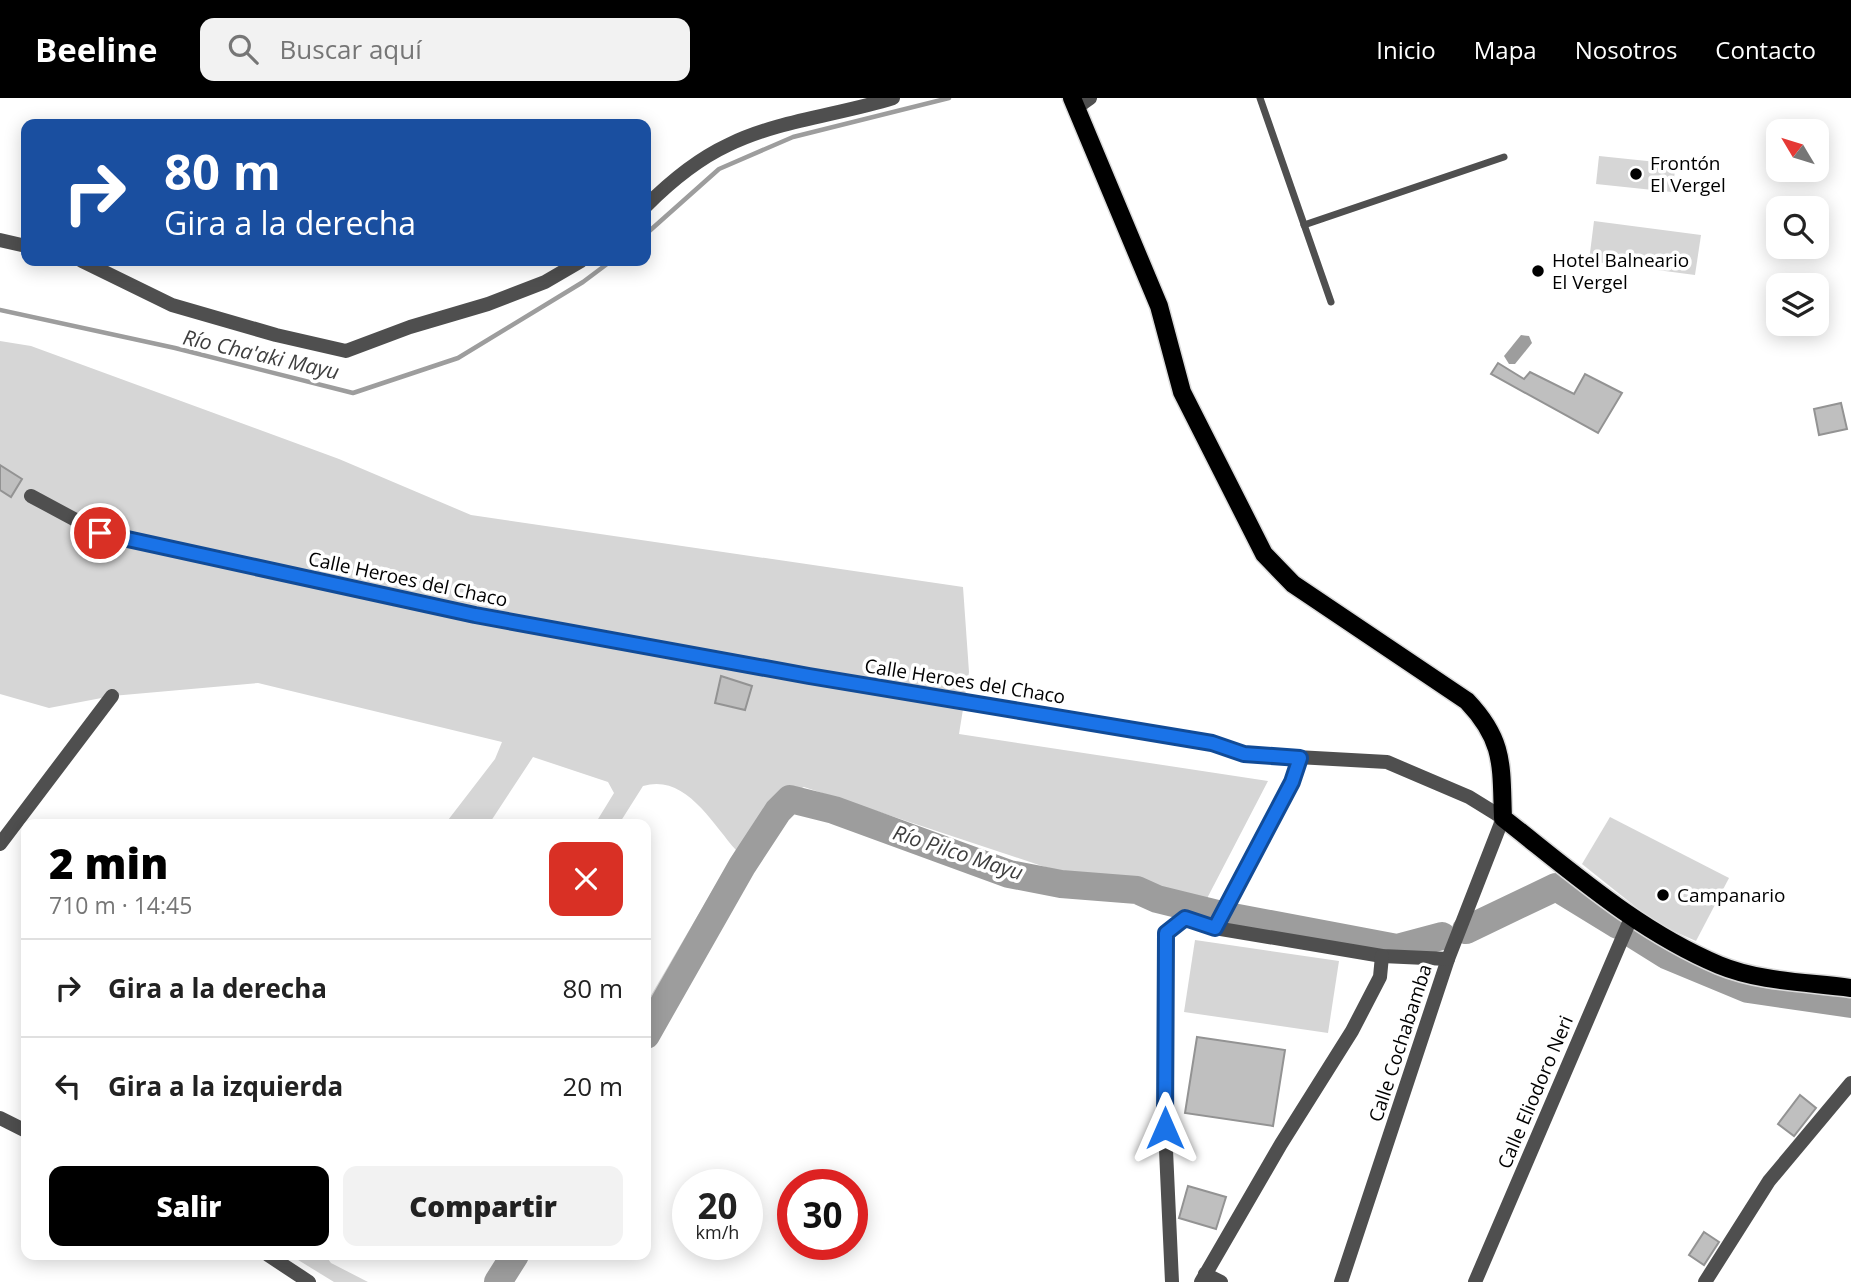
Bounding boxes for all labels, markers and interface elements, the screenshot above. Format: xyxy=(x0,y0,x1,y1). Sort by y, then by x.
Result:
search box xyxy=(200,18,690,81)
text: Beeline xyxy=(35,27,158,72)
icon: search xyxy=(224,30,262,68)
text: Buscar aquí xyxy=(280,31,422,67)
text: Inicio xyxy=(1376,33,1436,66)
text: Mapa xyxy=(1474,33,1537,66)
text: Nosotros xyxy=(1575,33,1677,66)
text: Contacto xyxy=(1715,33,1816,66)
north arrow xyxy=(1766,119,1829,182)
map controls xyxy=(1766,119,1829,336)
text: 80 m xyxy=(164,138,281,204)
icon: right xyxy=(49,147,140,238)
place label: Frontón El Vergel xyxy=(1650,150,1726,198)
marker: Frontón El Vergel xyxy=(1628,166,1644,182)
button: search xyxy=(1766,196,1829,259)
text: Gira a la derecha xyxy=(164,201,416,244)
place label: Hotel Balneario El Vergel xyxy=(1552,247,1689,295)
marker: Hotel Balneario El Vergel xyxy=(1530,263,1546,279)
button: layers xyxy=(1766,273,1829,336)
water label: Río Cha'aki Mayu xyxy=(180,322,342,386)
pin xyxy=(70,503,130,563)
icon: arrive xyxy=(81,514,119,552)
street label: Calle Heroes del Chaco xyxy=(306,545,510,613)
street label: Calle Heroes del Chaco xyxy=(863,652,1067,710)
water label: Río Pilco Mayu xyxy=(890,818,1027,886)
text: 2 min xyxy=(49,834,168,891)
button: close xyxy=(549,842,623,916)
place label: Campanario xyxy=(1677,882,1786,908)
marker: Campanario xyxy=(1655,887,1671,903)
text: 710 m · 14:45 xyxy=(49,889,192,921)
street label: Calle Cochabamba xyxy=(1362,961,1438,1125)
icon: right xyxy=(49,969,87,1007)
text: Gira a la derecha xyxy=(108,970,327,1006)
text: 80 m xyxy=(562,970,623,1006)
street label: Calle Eliodoro Neri xyxy=(1491,1011,1579,1173)
icon: left xyxy=(49,1067,87,1105)
text: Gira a la izquierda xyxy=(108,1068,343,1104)
text: 20 m xyxy=(562,1068,623,1104)
position arrow xyxy=(1128,1091,1202,1165)
button: Salir xyxy=(49,1166,329,1246)
button: Compartir xyxy=(343,1166,623,1246)
speed limit sign: 30 xyxy=(777,1169,868,1260)
text: 20 xyxy=(697,1182,738,1229)
text: km/h xyxy=(696,1220,739,1244)

